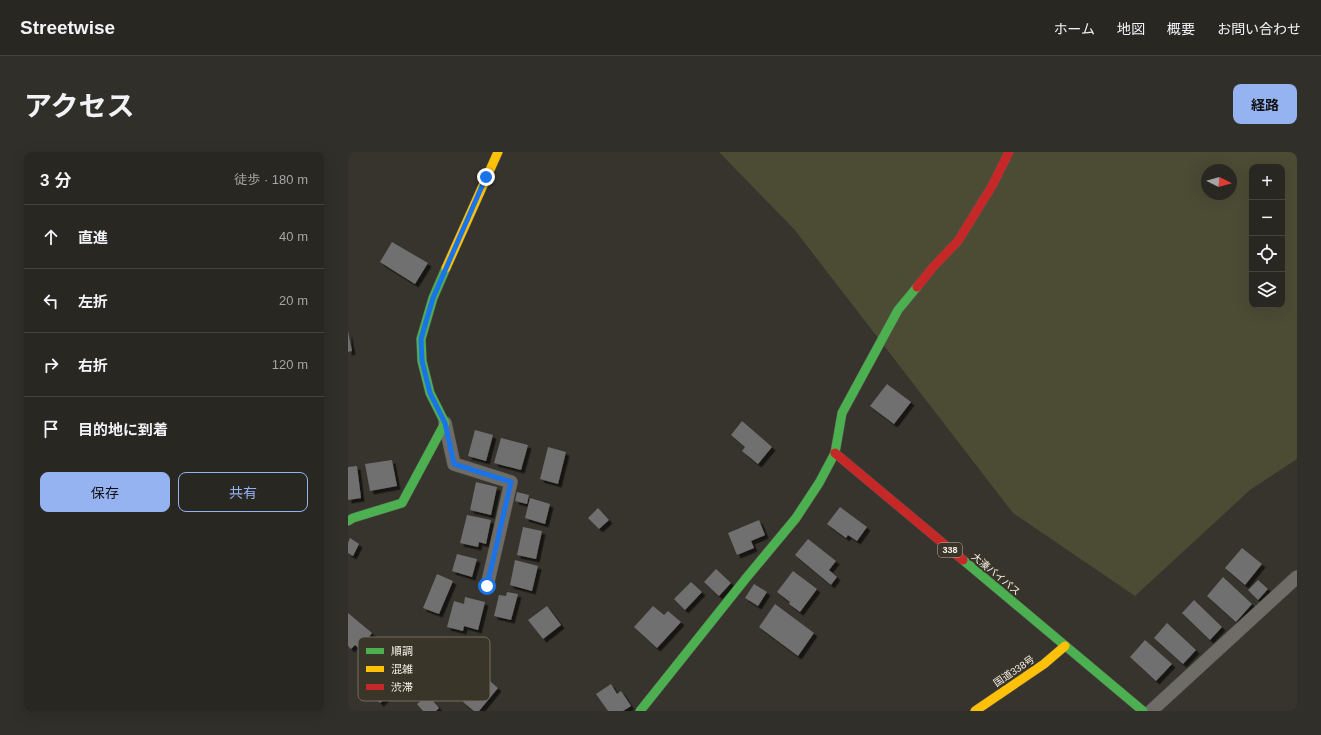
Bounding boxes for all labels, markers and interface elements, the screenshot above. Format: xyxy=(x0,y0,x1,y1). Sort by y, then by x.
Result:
text: Streetwise xyxy=(20,17,115,38)
text: ホーム xyxy=(1053,21,1095,37)
text: 地図 xyxy=(1117,21,1145,37)
text: 概要 xyxy=(1167,21,1195,37)
text: お問い合わせ xyxy=(1217,21,1301,37)
button: 経路 xyxy=(1233,84,1297,124)
text: アクセス xyxy=(24,91,135,122)
north arrow xyxy=(1201,164,1237,200)
map controls xyxy=(1249,164,1285,308)
button: + xyxy=(1249,164,1285,200)
route end xyxy=(477,168,495,186)
text: 3 分 xyxy=(40,171,71,190)
text: 徒歩 · 180 m xyxy=(234,172,308,187)
button: − xyxy=(1249,200,1285,236)
icon: ahead xyxy=(40,226,62,248)
text: 直進 xyxy=(78,229,108,246)
text: 40 m xyxy=(279,229,308,244)
button: locate xyxy=(1249,236,1285,272)
button: layers xyxy=(1249,272,1285,308)
icon: left xyxy=(40,290,62,312)
text: 左折 xyxy=(78,293,108,310)
text: 20 m xyxy=(279,293,308,308)
icon: right xyxy=(40,354,62,376)
text: 右折 xyxy=(78,357,108,374)
text: 120 m xyxy=(272,357,308,372)
icon: arrive xyxy=(40,418,62,440)
text: 目的地に到着 xyxy=(78,421,168,438)
button: 保存 xyxy=(40,472,170,512)
button: 共有 xyxy=(178,472,308,512)
road number: 338 xyxy=(938,543,962,557)
street label: 大湊バイパス xyxy=(970,551,1022,597)
route start xyxy=(478,577,496,595)
legend xyxy=(358,637,490,701)
text: 順調 xyxy=(391,645,413,657)
street label: 国道338号 xyxy=(992,653,1036,689)
text: 混雑 xyxy=(391,663,413,675)
text: 渋滞 xyxy=(391,681,413,693)

